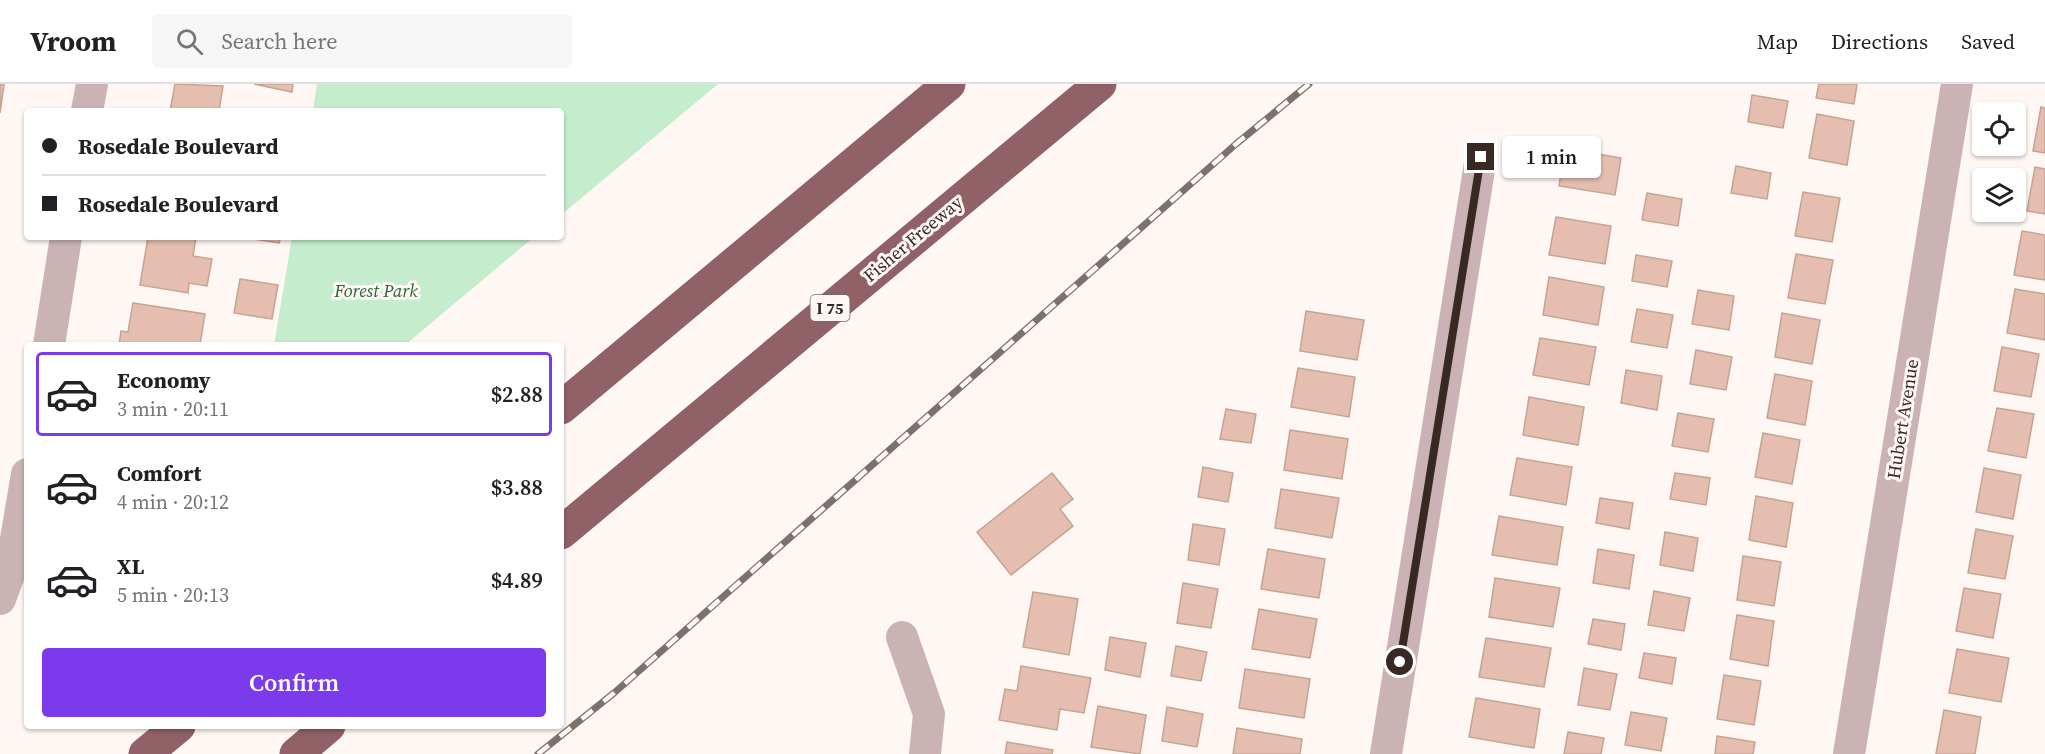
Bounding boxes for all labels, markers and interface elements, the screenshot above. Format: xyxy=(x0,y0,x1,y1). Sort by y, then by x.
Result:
search box xyxy=(152,14,572,68)
text: Vroom xyxy=(30,22,116,60)
icon: search xyxy=(173,25,206,58)
text: Search here xyxy=(221,26,337,56)
text: Map xyxy=(1757,27,1798,56)
text: Directions xyxy=(1831,27,1928,56)
text: Saved xyxy=(1961,27,2015,56)
map controls xyxy=(1972,102,2026,222)
button: locate xyxy=(1972,102,2026,156)
text: Rosedale Boulevard xyxy=(78,131,279,161)
callout: 1 min xyxy=(1502,136,1601,178)
route end xyxy=(1467,143,1494,170)
text: 1 min xyxy=(1526,143,1577,171)
button: layers xyxy=(1972,168,2026,222)
text: Rosedale Boulevard xyxy=(78,189,279,219)
street label: Fisher Freeway xyxy=(858,189,968,288)
park label: Forest Park xyxy=(333,278,418,303)
road number: I 75 xyxy=(810,295,850,321)
street label: Hubert Avenue xyxy=(1881,357,1924,481)
text: Economy xyxy=(117,365,211,395)
icon: car xyxy=(45,367,99,421)
text: $2.88 xyxy=(491,379,543,409)
text: 3 min · 20:11 xyxy=(117,395,229,423)
text: Comfort xyxy=(117,458,201,488)
icon: car xyxy=(45,460,99,514)
text: $3.88 xyxy=(491,472,543,502)
text: 4 min · 20:12 xyxy=(117,488,229,516)
text: XL xyxy=(117,551,144,581)
icon: car xyxy=(45,553,99,607)
text: $4.89 xyxy=(491,565,543,595)
text: 5 min · 20:13 xyxy=(117,581,229,609)
button: Confirm xyxy=(42,648,546,717)
route start xyxy=(1386,648,1413,675)

